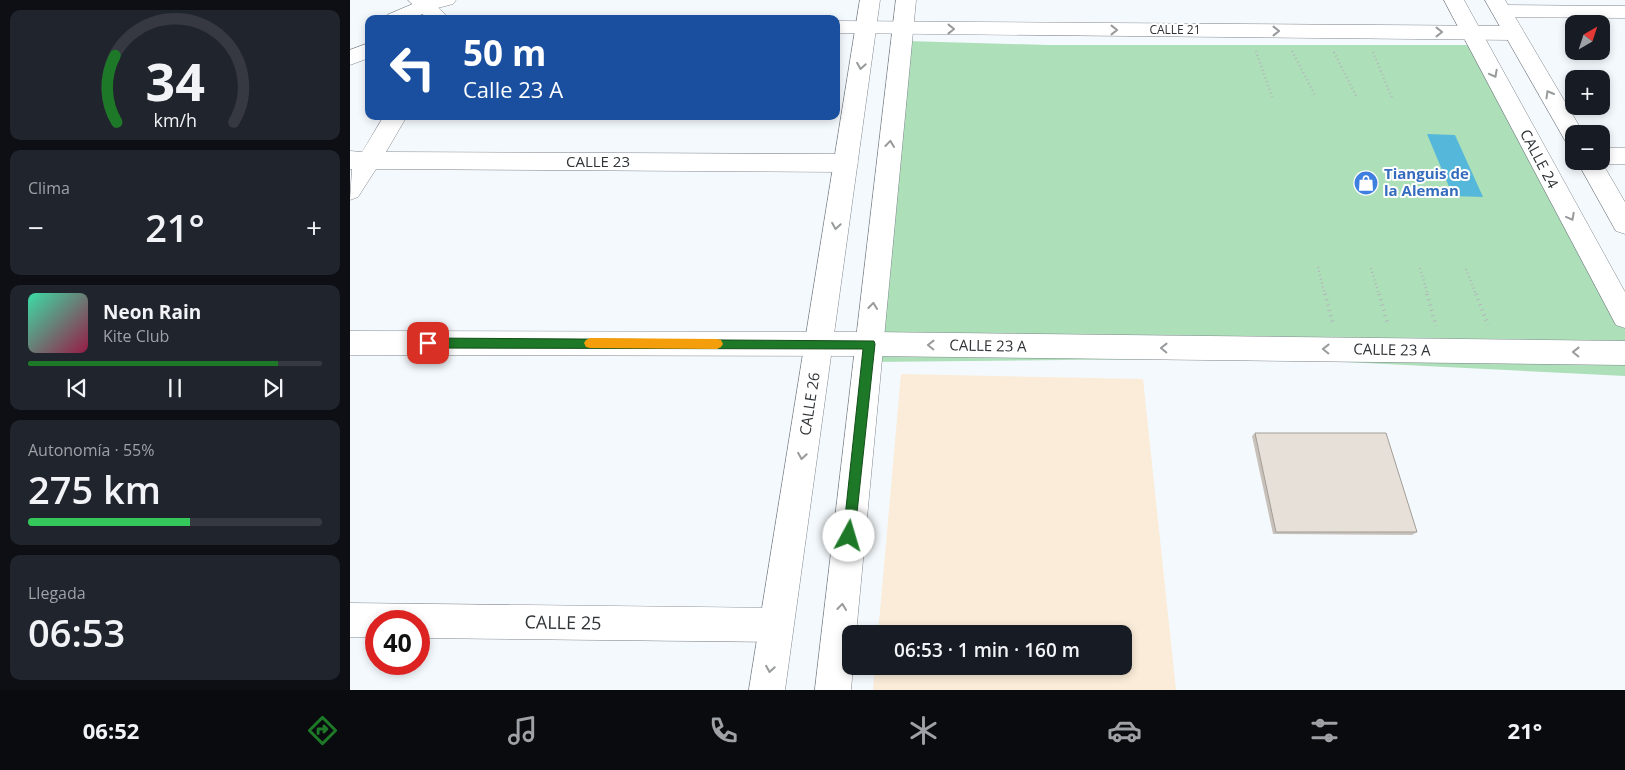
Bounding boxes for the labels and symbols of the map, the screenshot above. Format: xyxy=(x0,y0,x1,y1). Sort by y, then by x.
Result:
north arrow xyxy=(1565,15,1610,60)
street label: CALLE 21 xyxy=(1149,21,1201,38)
one-way arrow xyxy=(948,24,956,34)
one-way arrow xyxy=(1110,25,1118,35)
one-way arrow xyxy=(1273,26,1281,36)
one-way arrow xyxy=(1436,27,1443,37)
one-way arrow xyxy=(856,61,866,70)
one-way arrow xyxy=(1488,68,1498,77)
one-way arrow xyxy=(1546,90,1556,99)
street label: CALLE 24 xyxy=(1516,126,1564,192)
one-way arrow xyxy=(884,140,895,148)
street label: CALLE 23 xyxy=(566,151,630,171)
place label: Tianguis de la Aleman xyxy=(1384,163,1469,200)
shop icon: Tianguis de la Aleman xyxy=(1353,170,1379,196)
one-way arrow xyxy=(1565,211,1575,220)
one-way arrow xyxy=(832,222,842,231)
one-way arrow xyxy=(868,302,879,310)
pin xyxy=(407,322,449,364)
street label: CALLE 23 A xyxy=(949,334,1027,356)
street label: CALLE 23 A xyxy=(1353,338,1431,360)
one-way arrow xyxy=(927,340,935,350)
one-way arrow xyxy=(1160,342,1168,353)
one-way arrow xyxy=(1322,344,1330,355)
one-way arrow xyxy=(1572,347,1580,358)
street label: CALLE 26 xyxy=(794,371,824,437)
one-way arrow xyxy=(797,452,807,460)
position arrow xyxy=(822,509,874,561)
one-way arrow xyxy=(836,602,847,610)
street label: CALLE 25 xyxy=(524,609,602,635)
speed limit sign: 40 xyxy=(365,610,430,675)
one-way arrow xyxy=(765,664,775,673)

